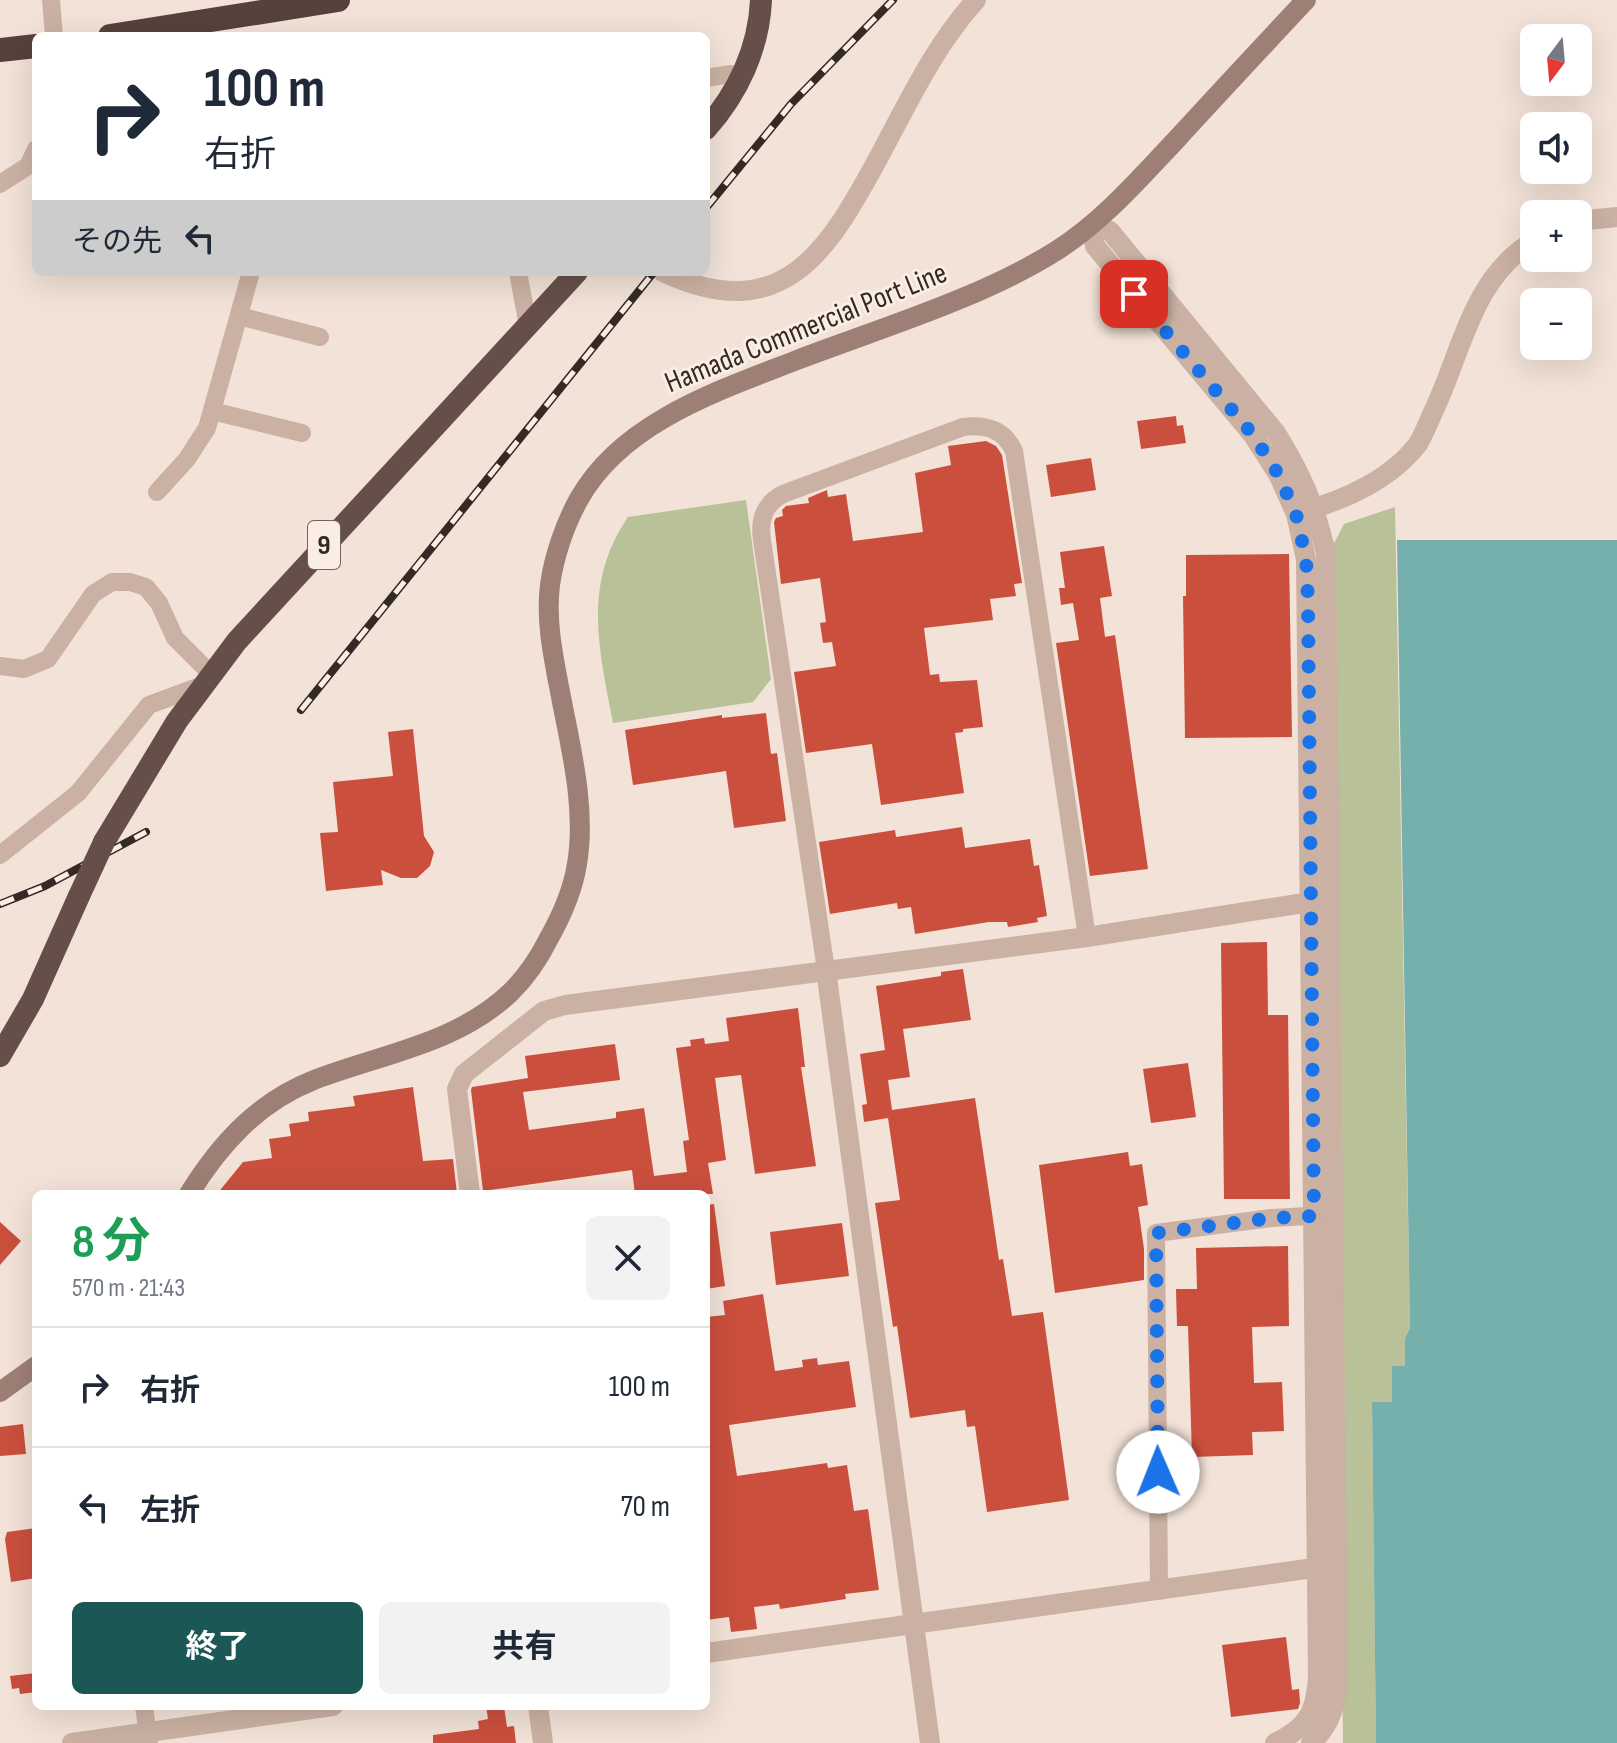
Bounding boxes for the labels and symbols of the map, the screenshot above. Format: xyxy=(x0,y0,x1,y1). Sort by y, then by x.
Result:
north arrow xyxy=(1520,24,1592,96)
street label: Hamada Commercial Port Line xyxy=(660,255,952,401)
pin xyxy=(1100,260,1168,328)
road number: 9 xyxy=(308,521,340,569)
position arrow xyxy=(1116,1430,1200,1514)

